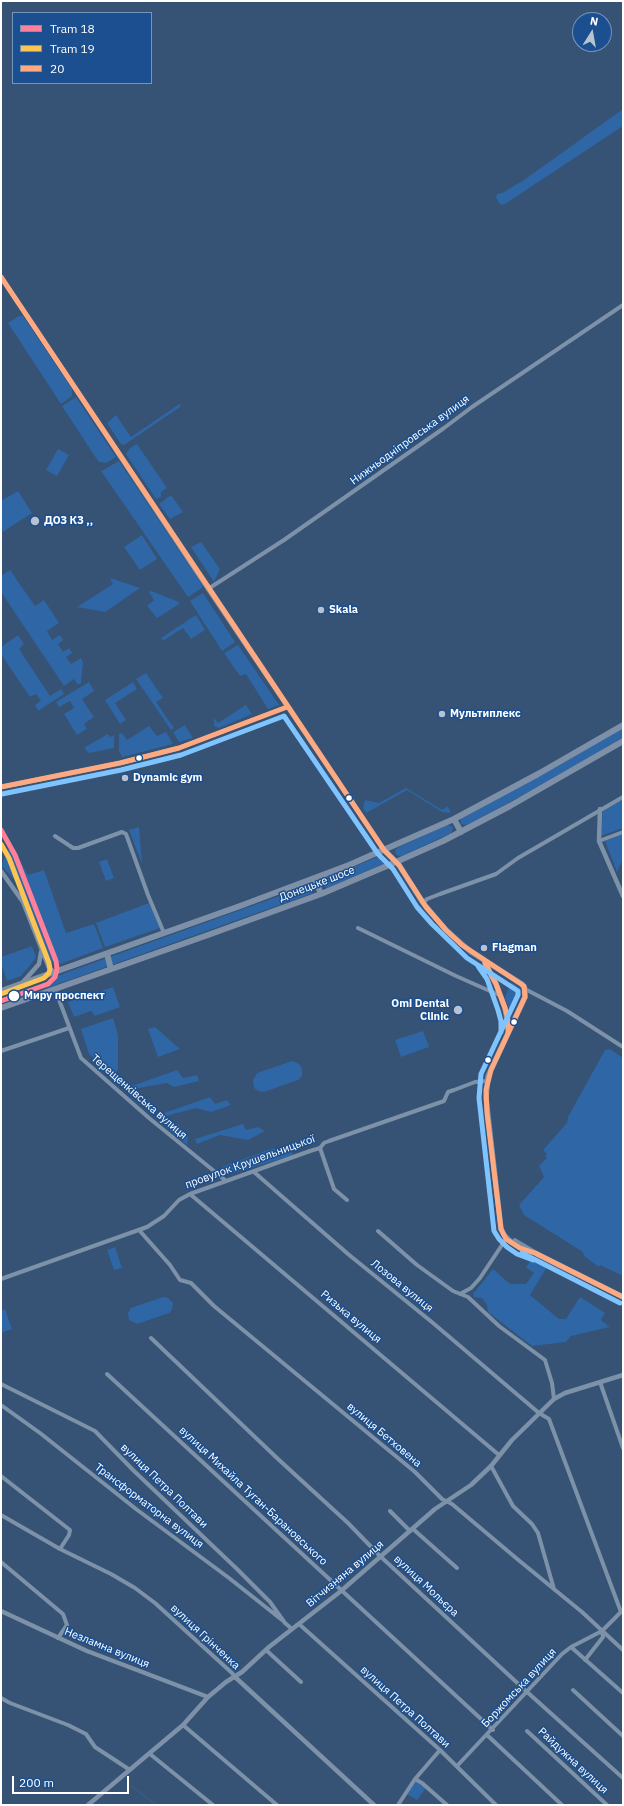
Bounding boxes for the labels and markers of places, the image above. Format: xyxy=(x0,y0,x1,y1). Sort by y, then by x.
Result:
place label: ДОЗ КЗ ,, xyxy=(44,514,93,528)
marker: ДОЗ КЗ ,, xyxy=(29,515,41,527)
place label: Skala xyxy=(329,603,358,617)
marker: Skala xyxy=(316,605,326,615)
place label: Мультиплекс xyxy=(450,707,521,721)
marker: Мультиплекс xyxy=(437,709,447,719)
unlabelled marker xyxy=(134,753,144,763)
place label: Dynamic gym xyxy=(133,771,202,785)
marker: Dynamic gym xyxy=(120,773,130,783)
unlabelled marker xyxy=(344,793,354,803)
place label: Flagman xyxy=(492,941,537,955)
marker: Flagman xyxy=(479,943,489,953)
marker: Миру проспект xyxy=(7,989,21,1003)
place label: Миру проспект xyxy=(24,989,105,1003)
place label: Omi Dental Clinic xyxy=(391,997,449,1023)
marker: Omi Dental Clinic xyxy=(452,1004,464,1016)
unlabelled marker xyxy=(509,1017,519,1027)
unlabelled marker xyxy=(483,1055,493,1065)

